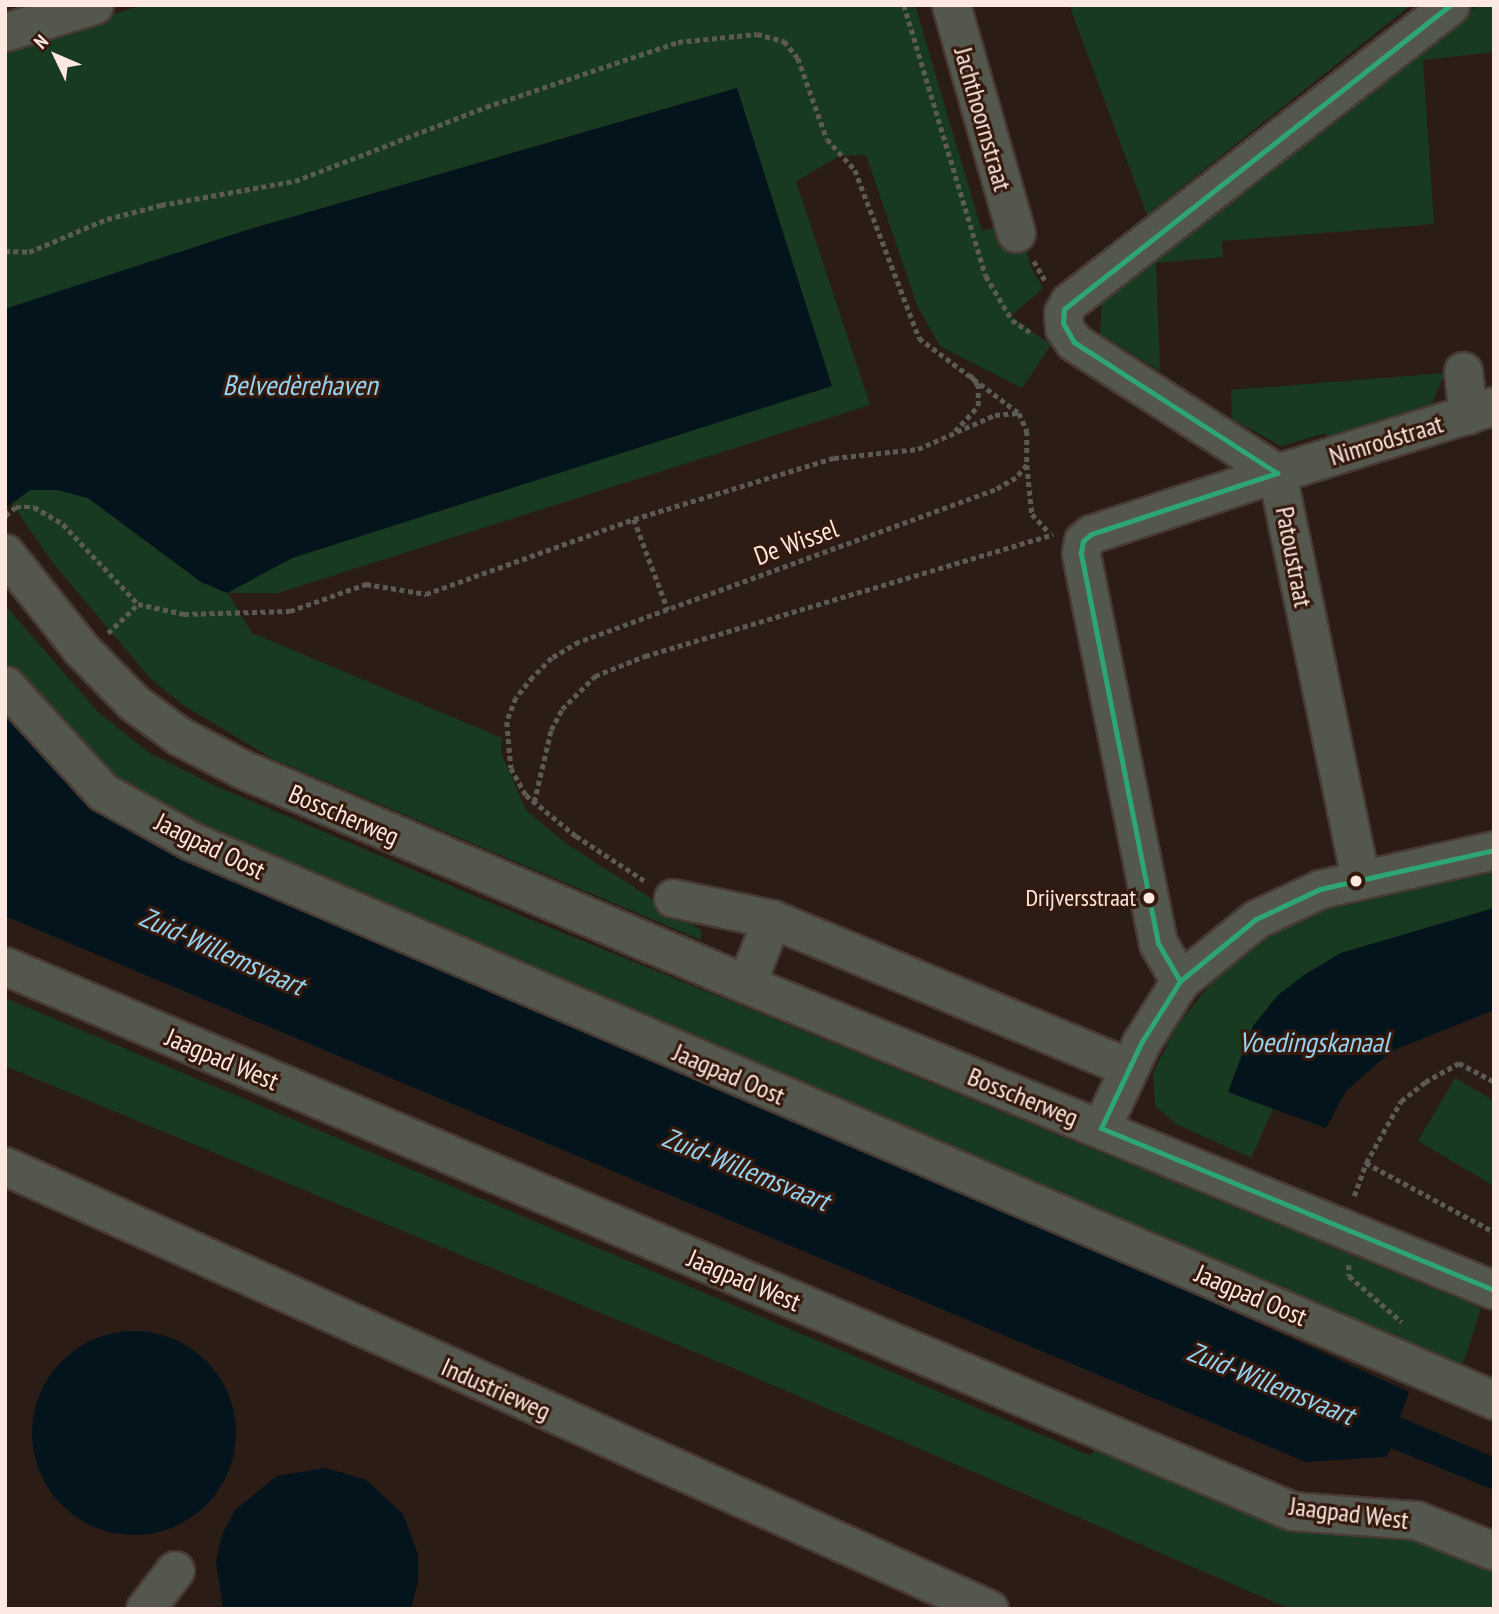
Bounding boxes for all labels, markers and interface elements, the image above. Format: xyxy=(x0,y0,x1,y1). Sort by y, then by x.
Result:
north arrow xyxy=(21,21,91,91)
text: N xyxy=(29,29,53,53)
street label: Jachthoornstraat xyxy=(948,44,1018,194)
water label: Belvedèrehaven xyxy=(223,368,377,402)
street label: Nimrodstraat xyxy=(1325,408,1447,472)
street label: Patoustraat xyxy=(1269,504,1319,610)
street label: De Wissel xyxy=(750,512,842,572)
street label: Bosscherweg xyxy=(284,778,404,852)
street label: Jaagpad Oost xyxy=(150,806,270,886)
unlabelled marker xyxy=(1349,874,1363,888)
place label: Drijversstraat xyxy=(1025,884,1136,912)
marker: Drijversstraat xyxy=(1142,891,1156,905)
water label: Zuid-Willemsvaart xyxy=(134,900,310,1002)
street label: Jaagpad West xyxy=(161,1021,283,1097)
water label: Voedingskanaal xyxy=(1239,1025,1389,1059)
street label: Jaagpad Oost xyxy=(668,1037,790,1111)
street label: Bosscherweg xyxy=(963,1061,1083,1133)
water label: Zuid-Willemsvaart xyxy=(658,1120,834,1218)
street label: Jaagpad West xyxy=(683,1242,805,1318)
street label: Jaagpad Oost xyxy=(1190,1258,1312,1332)
water label: Zuid-Willemsvaart xyxy=(1183,1334,1359,1432)
street label: Industrieweg xyxy=(437,1351,555,1427)
street label: Jaagpad West xyxy=(1288,1490,1410,1536)

